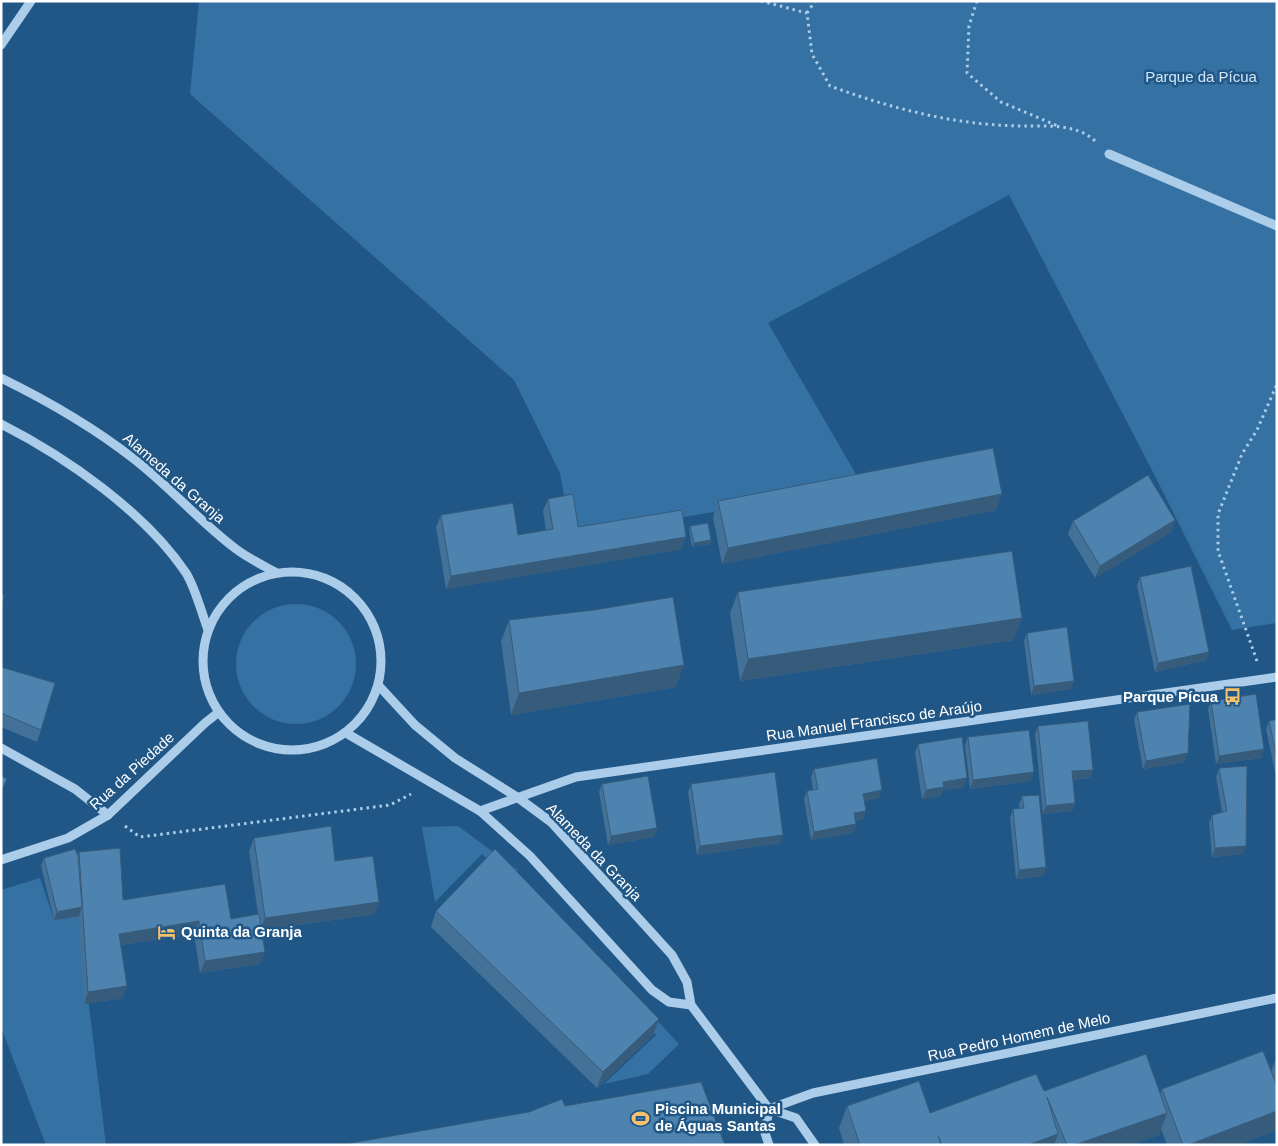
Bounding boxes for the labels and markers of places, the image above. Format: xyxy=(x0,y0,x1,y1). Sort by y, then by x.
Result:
bus stop icon: Parque Pícua xyxy=(1222,687,1242,707)
place label: Parque Pícua xyxy=(1123,688,1219,705)
hotel icon: Quinta da Granja xyxy=(157,922,177,942)
place label: Quinta da Granja xyxy=(181,923,303,940)
place label: Piscina Municipal de Águas Santas xyxy=(655,1100,781,1134)
sports icon: Piscina Municipal de Águas Santas xyxy=(631,1108,651,1128)

